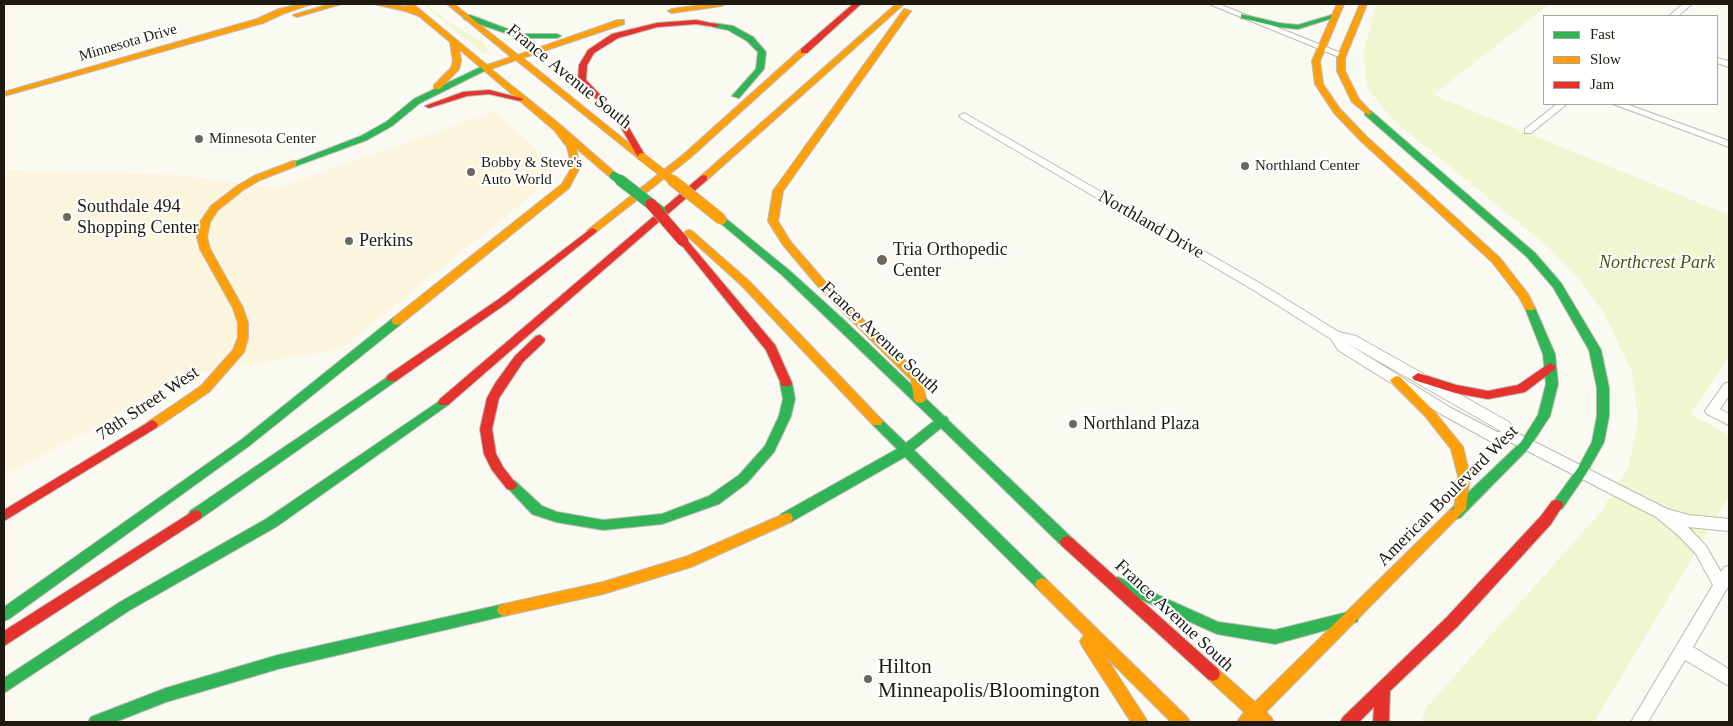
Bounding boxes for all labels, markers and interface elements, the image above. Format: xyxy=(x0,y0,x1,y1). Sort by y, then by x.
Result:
legend xyxy=(1543,15,1718,105)
street label: Minnesota Drive xyxy=(77,20,179,66)
street label: France Avenue South xyxy=(502,20,636,134)
text: Fast xyxy=(1590,26,1615,42)
text: Slow xyxy=(1590,51,1621,67)
text: Jam xyxy=(1590,76,1614,92)
place label: Minnesota Center xyxy=(209,130,316,148)
marker: Minnesota Center xyxy=(193,133,205,145)
place label: Bobby & Steve's Auto World xyxy=(481,154,582,189)
place label: Northland Center xyxy=(1255,157,1360,175)
marker: Northland Center xyxy=(1239,160,1251,172)
marker: Bobby & Steve's Auto World xyxy=(465,166,477,178)
street label: Northland Drive xyxy=(1094,186,1208,264)
place label: Southdale 494 Shopping Center xyxy=(77,196,198,238)
marker: Southdale 494 Shopping Center xyxy=(61,211,73,223)
place label: Perkins xyxy=(359,230,413,252)
marker: Perkins xyxy=(343,235,355,247)
place label: Tria Orthopedic Center xyxy=(893,239,1008,282)
park label: Northcrest Park xyxy=(1599,252,1715,274)
marker: Tria Orthopedic Center xyxy=(875,253,889,267)
street label: France Avenue South xyxy=(816,277,944,399)
street label: 78th Street West xyxy=(93,362,203,446)
place label: Northland Plaza xyxy=(1083,413,1199,435)
marker: Northland Plaza xyxy=(1067,418,1079,430)
street label: American Boulevard West xyxy=(1373,421,1523,571)
street label: France Avenue South xyxy=(1110,555,1238,677)
place label: Hilton Minneapolis/Bloomington xyxy=(878,654,1100,704)
marker: Hilton Minneapolis/Bloomington xyxy=(862,673,874,685)

